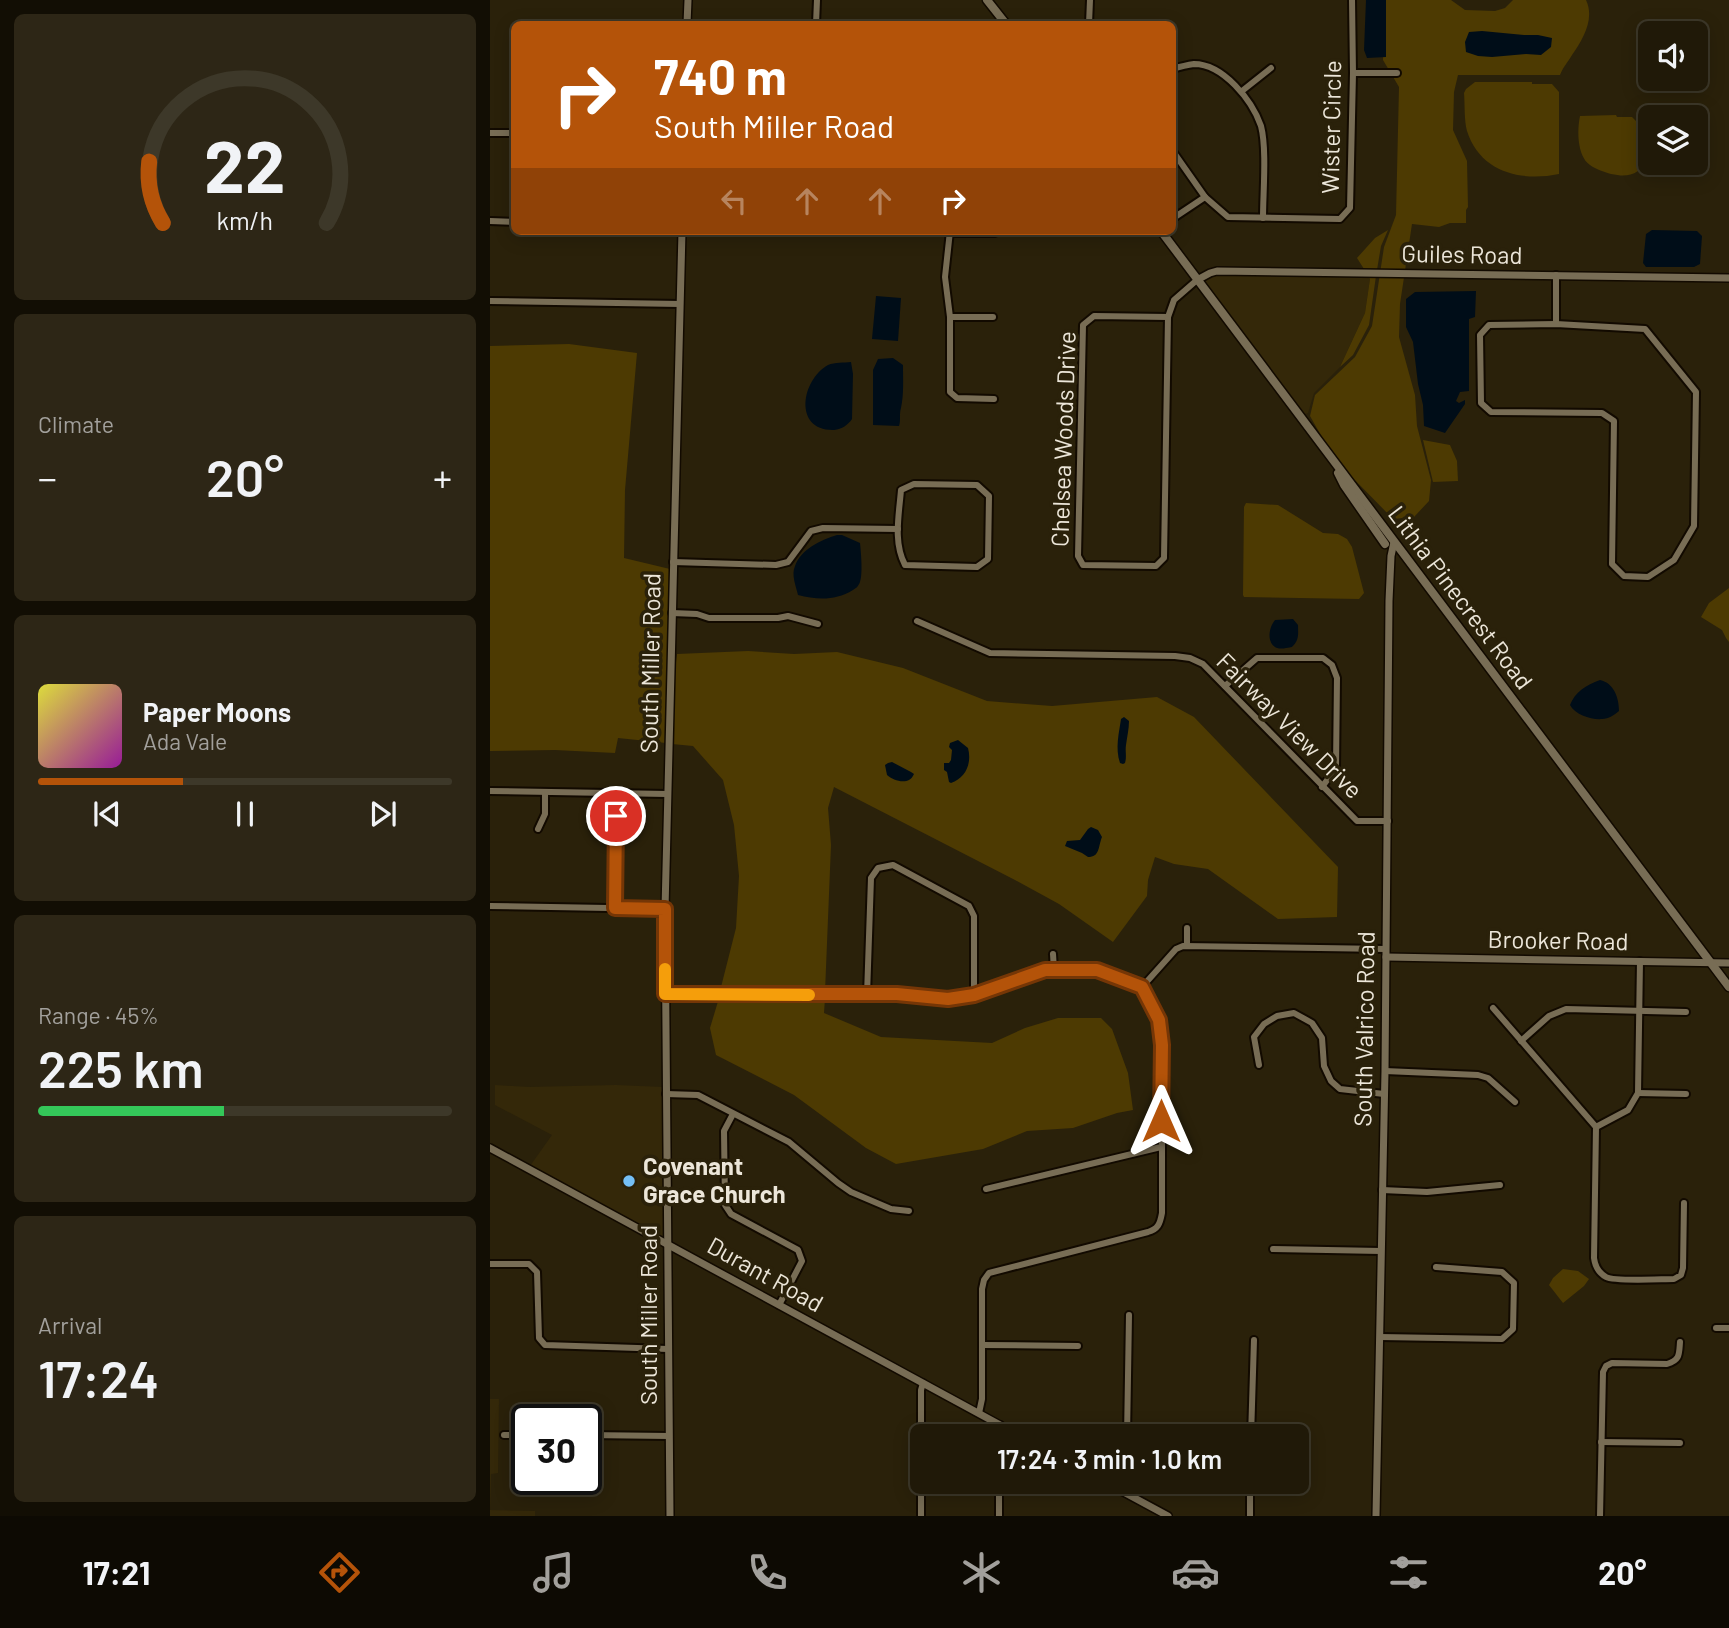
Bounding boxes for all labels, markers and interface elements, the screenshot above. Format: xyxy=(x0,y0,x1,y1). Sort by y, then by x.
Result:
map controls xyxy=(1638,21,1708,175)
button: sound xyxy=(1638,21,1708,91)
text: 740 m xyxy=(654,46,787,105)
icon: right xyxy=(539,49,630,140)
street label: Wister Circle xyxy=(1315,60,1346,194)
button: layers xyxy=(1638,105,1708,175)
text: South Miller Road xyxy=(654,106,894,144)
text: 22 xyxy=(204,121,286,209)
icon: left xyxy=(715,182,753,220)
icon: ahead xyxy=(788,182,826,220)
icon: ahead xyxy=(861,182,899,220)
icon: right xyxy=(934,182,972,220)
text: km/h xyxy=(217,205,273,235)
street label: Guiles Road xyxy=(1401,238,1523,269)
street label: Chelsea Woods Drive xyxy=(1044,331,1081,547)
text: Climate xyxy=(38,410,114,438)
text: 20° xyxy=(206,445,284,507)
text: − xyxy=(38,454,57,500)
text: + xyxy=(433,454,452,500)
street label: Lithia Pinecrest Road xyxy=(1383,500,1540,695)
street label: South Miller Road xyxy=(633,573,666,753)
street label: Fairway View Drive xyxy=(1211,646,1369,804)
text: Paper Moons xyxy=(143,696,291,727)
text: Ada Vale xyxy=(143,727,227,755)
pin xyxy=(586,786,646,846)
icon: previous xyxy=(88,795,126,833)
icon: pause xyxy=(226,795,264,833)
icon: next xyxy=(364,795,402,833)
icon: arrive xyxy=(597,797,635,835)
street label: Brooker Road xyxy=(1487,924,1629,955)
street label: South Valrico Road xyxy=(1347,931,1380,1127)
text: Range · 45% xyxy=(38,1001,159,1029)
text: 225 km xyxy=(38,1036,204,1098)
position arrow xyxy=(1124,1084,1198,1158)
place label: Covenant Grace Church xyxy=(643,1151,786,1208)
marker: Covenant Grace Church xyxy=(621,1173,637,1189)
street label: South Miller Road xyxy=(633,1225,662,1405)
street label: Durant Road xyxy=(703,1230,829,1317)
text: Arrival xyxy=(38,1311,102,1339)
text: 17:24 xyxy=(38,1346,159,1408)
speed limit sign: 30 xyxy=(511,1404,602,1495)
text: 17:24 · 3 min · 1.0 km xyxy=(997,1443,1222,1474)
icon: directions xyxy=(315,1548,364,1597)
icon: music xyxy=(529,1548,578,1597)
icon: phone xyxy=(743,1548,792,1597)
icon: climate xyxy=(957,1548,1006,1597)
icon: car xyxy=(1171,1548,1220,1597)
icon: filters xyxy=(1384,1548,1433,1597)
text: 17:21 xyxy=(82,1553,150,1591)
text: 20° xyxy=(1598,1553,1647,1591)

